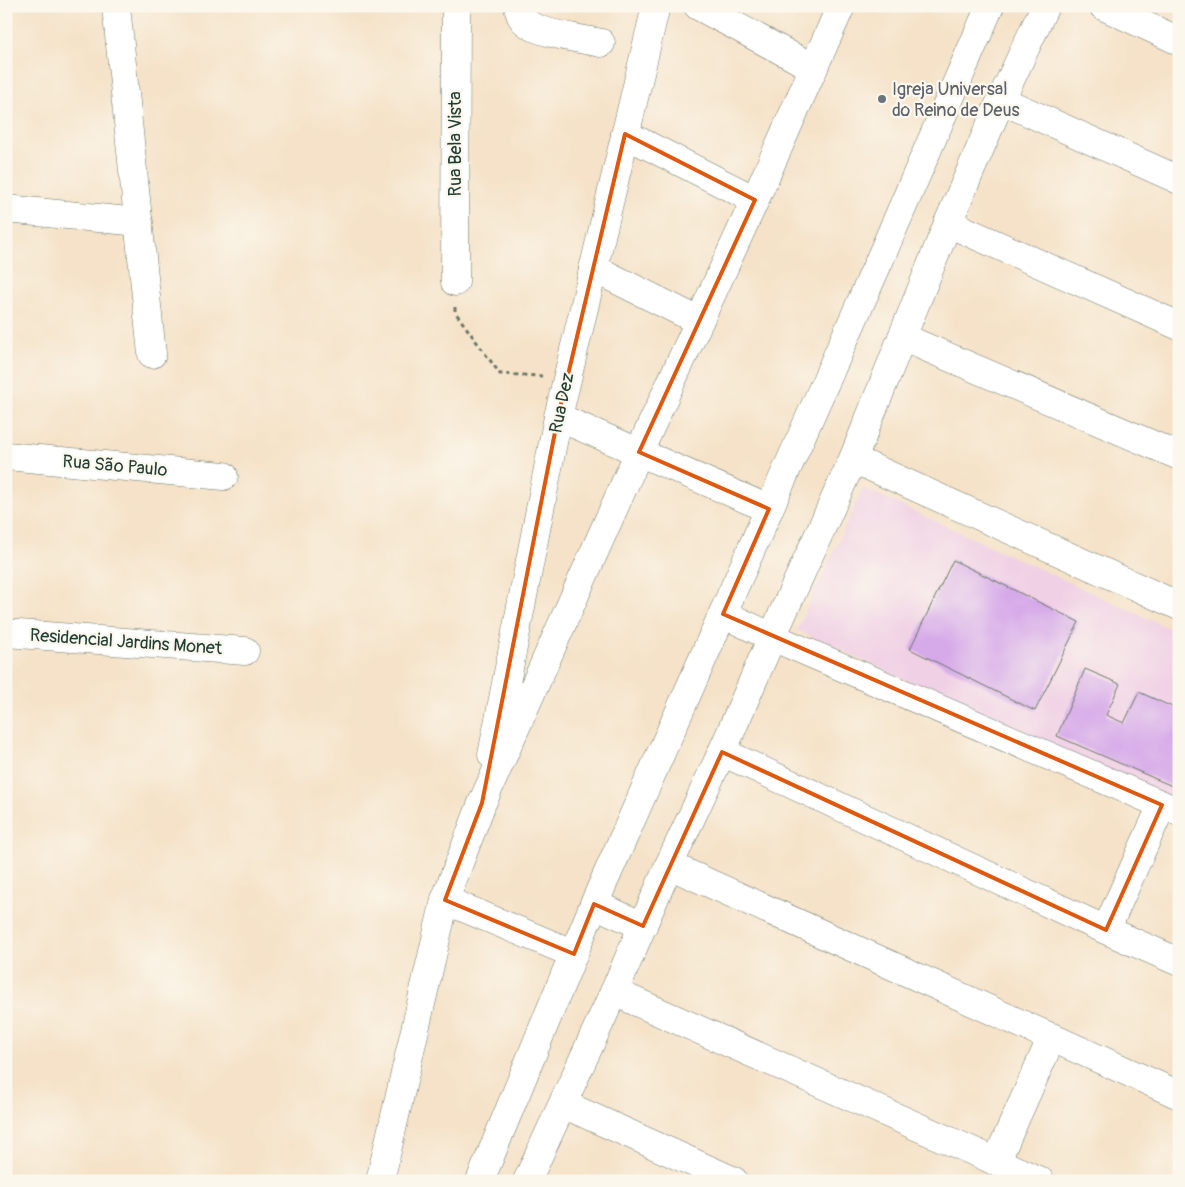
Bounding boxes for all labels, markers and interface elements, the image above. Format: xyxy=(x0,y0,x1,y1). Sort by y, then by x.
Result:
place label: Igreja Universal do Reino de Deus xyxy=(892,78,1020,122)
street label: Rua Bela Vista xyxy=(444,91,467,197)
marker: Igreja Universal do Reino de Deus xyxy=(876,93,888,105)
street label: Rua Dez xyxy=(544,371,580,435)
street label: Rua São Paulo xyxy=(62,450,169,482)
street label: Residencial Jardins Monet xyxy=(29,624,224,660)

